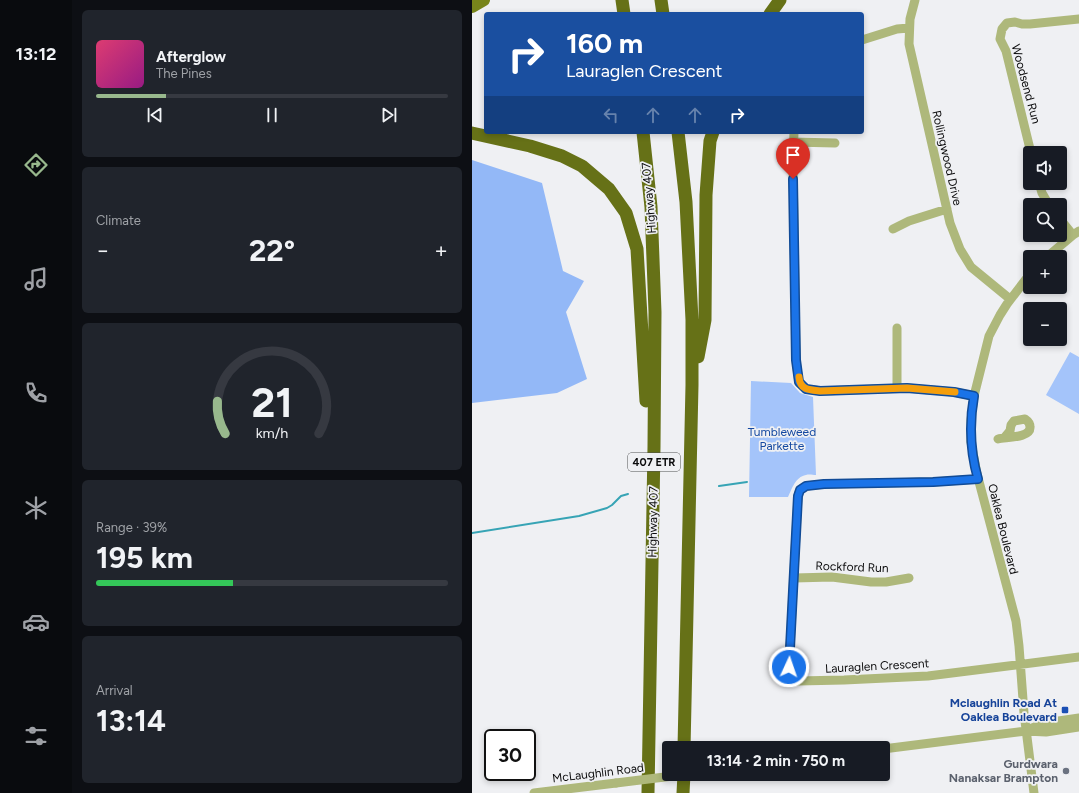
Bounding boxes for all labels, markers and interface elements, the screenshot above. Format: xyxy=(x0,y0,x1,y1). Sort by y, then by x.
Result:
text: 160 m xyxy=(566,26,643,60)
icon: right xyxy=(500,28,552,80)
text: 13:12 xyxy=(15,43,57,65)
street label: Woodsend Run xyxy=(1009,43,1043,126)
text: Afterglow xyxy=(156,48,226,66)
text: Lauraglen Crescent xyxy=(566,60,722,82)
text: The Pines xyxy=(156,66,212,81)
icon: previous xyxy=(144,104,166,126)
icon: pause xyxy=(261,104,283,126)
icon: next xyxy=(378,104,400,126)
icon: left xyxy=(600,104,622,126)
icon: ahead xyxy=(642,104,664,126)
icon: ahead xyxy=(684,104,706,126)
icon: right xyxy=(726,104,748,126)
street label: Rollingwood Drive xyxy=(929,109,965,207)
pin xyxy=(776,138,810,179)
icon: arrive xyxy=(782,144,804,166)
map controls xyxy=(1023,146,1067,346)
button: sound xyxy=(1023,146,1067,190)
icon: directions xyxy=(22,151,50,179)
street label: Highway 407 xyxy=(639,161,659,234)
button: search xyxy=(1023,198,1067,242)
text: Climate xyxy=(96,213,141,228)
text: 22° xyxy=(249,232,295,269)
text: − xyxy=(96,237,110,264)
text: + xyxy=(434,237,448,264)
button: + xyxy=(1023,250,1067,294)
icon: music xyxy=(22,265,50,293)
button: − xyxy=(1023,302,1067,346)
text: 21 xyxy=(251,377,293,427)
icon: phone xyxy=(22,379,50,407)
text: km/h xyxy=(256,424,288,442)
park label: Tumbleweed Parkette xyxy=(748,425,816,453)
road number: 407 ETR xyxy=(628,453,680,471)
street label: Oaklea Boulevard xyxy=(985,482,1021,576)
street label: Highway 407 xyxy=(645,486,661,558)
icon: climate xyxy=(22,494,50,522)
text: Range · 39% xyxy=(96,520,167,535)
text: 195 km xyxy=(96,539,193,576)
street label: Rockford Run xyxy=(815,559,889,575)
icon: car xyxy=(22,608,50,636)
position arrow xyxy=(768,646,810,688)
street label: Lauraglen Crescent xyxy=(825,656,930,676)
text: Arrival xyxy=(96,683,133,698)
place label: Mclaughlin Road At Oaklea Boulevard xyxy=(950,696,1057,724)
text: 13:14 xyxy=(96,702,166,739)
marker: Mclaughlin Road At Oaklea Boulevard xyxy=(1060,705,1070,715)
icon: filters xyxy=(22,722,50,750)
speed limit sign: 30 xyxy=(484,729,536,781)
text: 13:14 · 2 min · 750 m xyxy=(707,752,845,770)
place label: Gurdwara Nanaksar Brampton xyxy=(949,757,1058,785)
street label: McLaughlin Road xyxy=(551,760,645,786)
marker: Gurdwara Nanaksar Brampton xyxy=(1061,766,1071,776)

